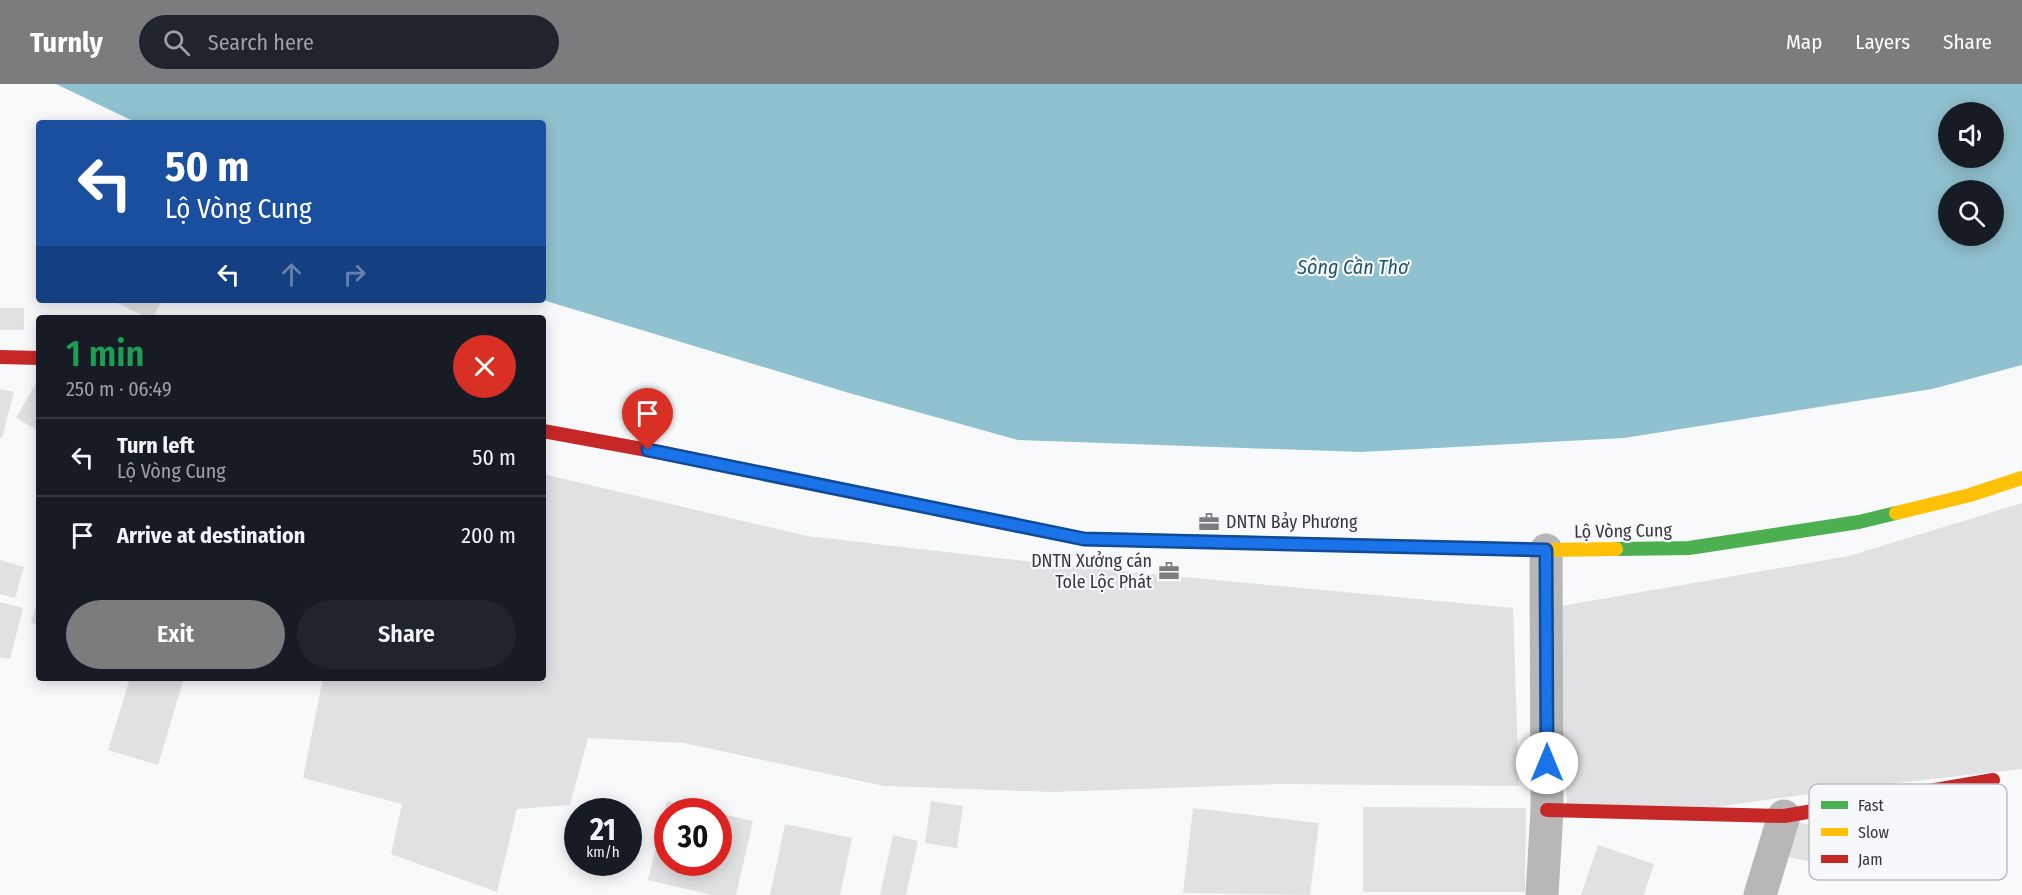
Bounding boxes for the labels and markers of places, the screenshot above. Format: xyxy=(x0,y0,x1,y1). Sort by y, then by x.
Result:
pin xyxy=(622,388,673,450)
office icon: DNTN Bảy Phương xyxy=(1197,510,1221,534)
place label: DNTN Bảy Phương xyxy=(1226,511,1358,533)
place label: DNTN Xưởng cán Tole Lộc Phát xyxy=(1031,550,1152,593)
office icon: DNTN Xưởng cán Tole Lộc Phát xyxy=(1157,559,1181,583)

